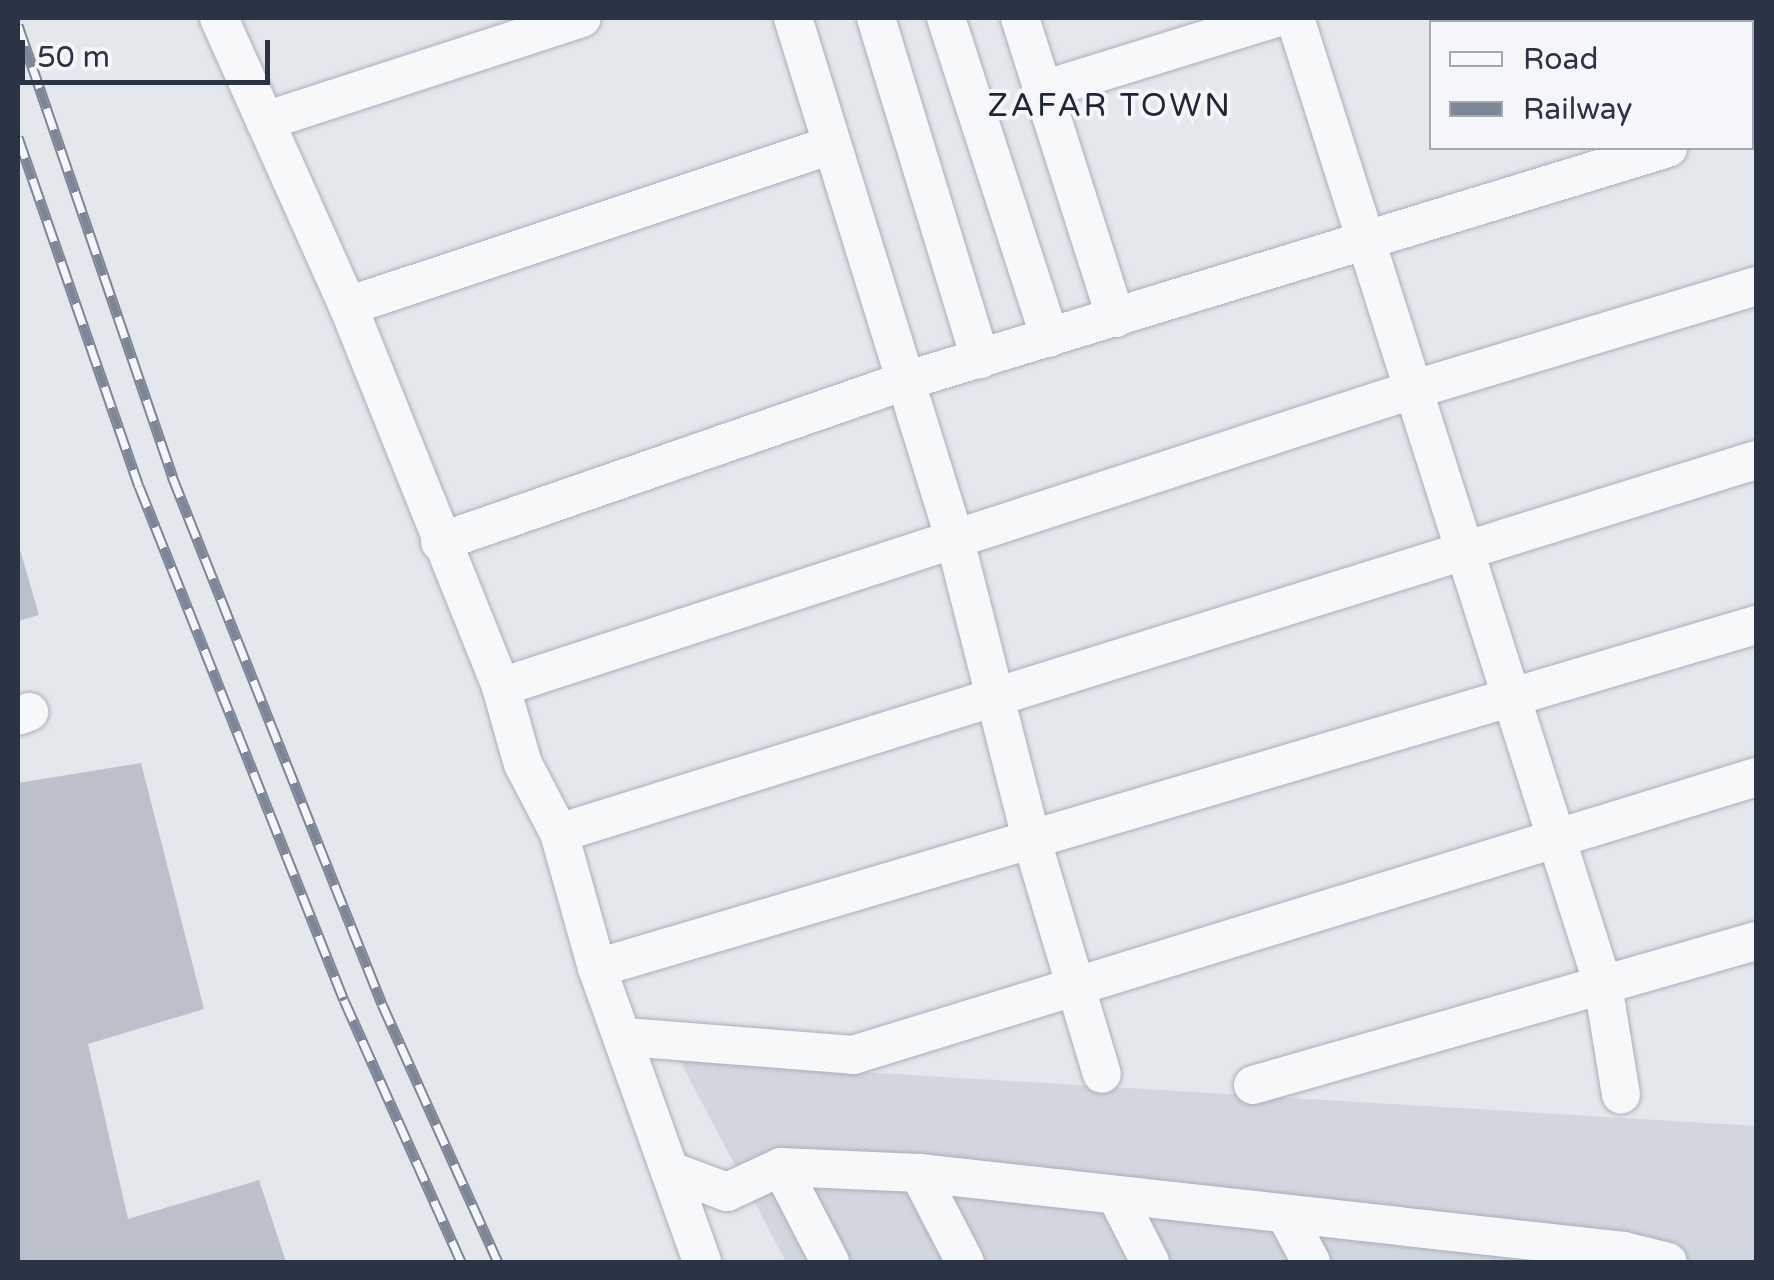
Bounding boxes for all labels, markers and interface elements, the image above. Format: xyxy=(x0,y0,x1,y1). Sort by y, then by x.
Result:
scale bar xyxy=(25,20,275,82)
legend xyxy=(1429,20,1754,150)
text: 50 m xyxy=(37,39,110,76)
text: Road xyxy=(1523,41,1598,78)
district label: ZAFAR TOWN xyxy=(988,87,1232,125)
text: Railway xyxy=(1523,91,1632,128)

